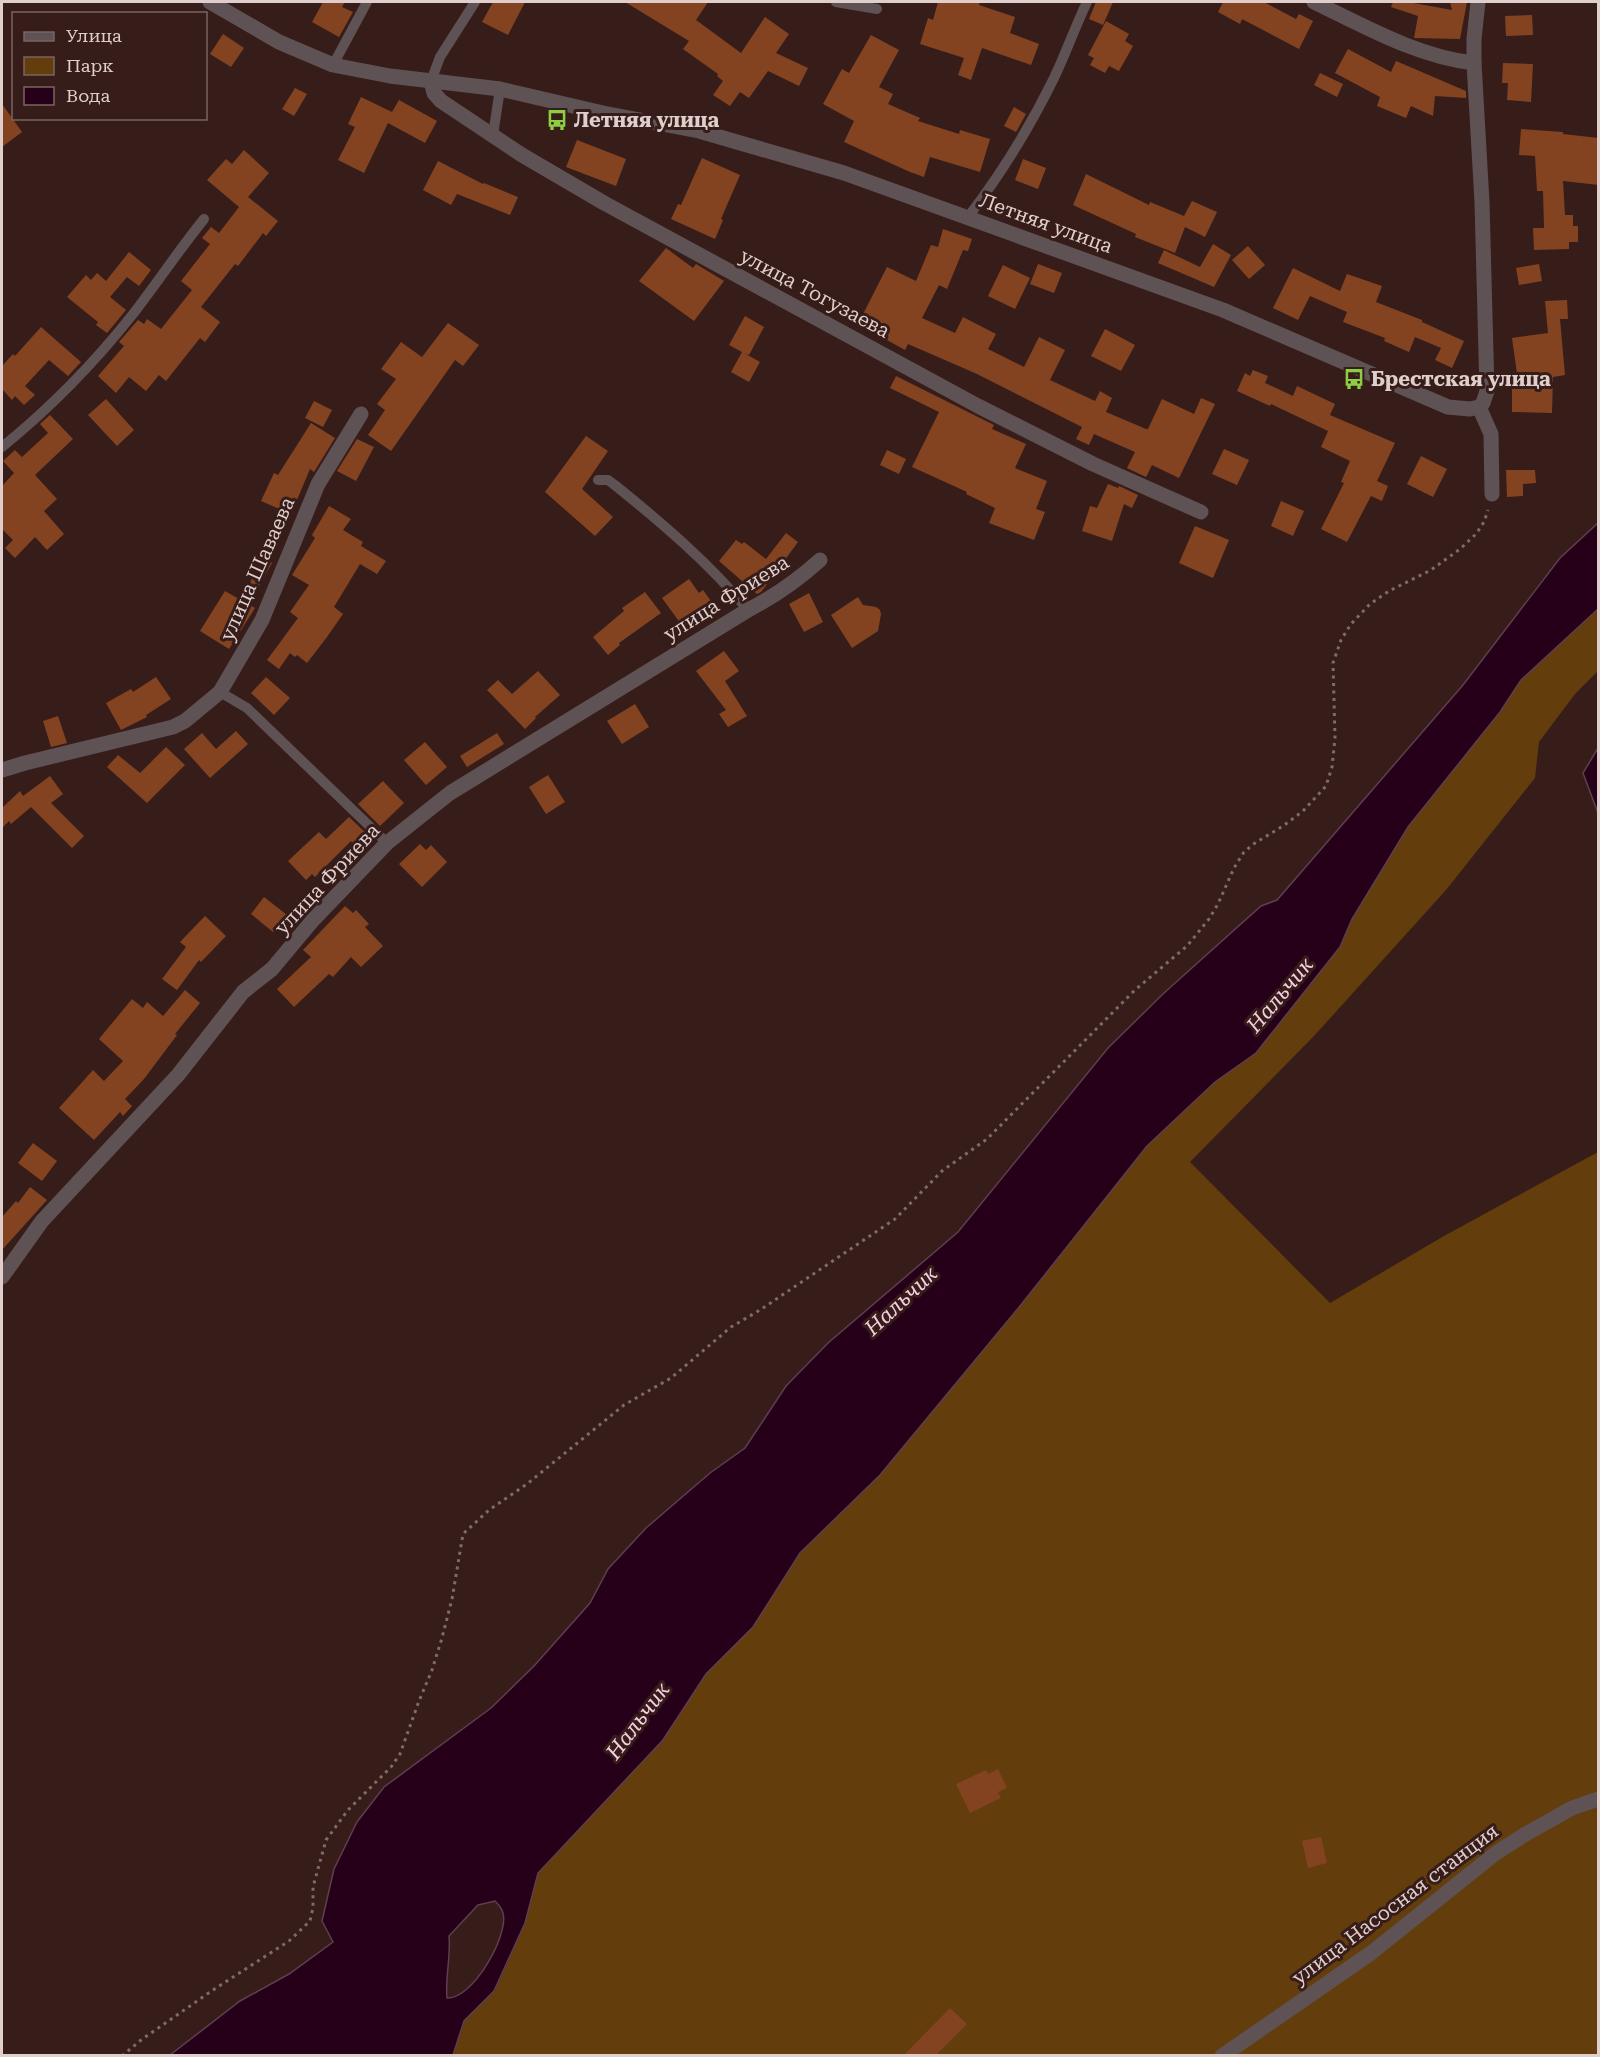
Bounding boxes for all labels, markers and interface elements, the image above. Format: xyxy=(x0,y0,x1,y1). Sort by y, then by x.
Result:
legend xyxy=(12,12,207,120)
text: Улица xyxy=(66,25,122,46)
text: Парк xyxy=(66,55,114,76)
text: Вода xyxy=(66,85,110,106)
bus stop icon: Летняя улица xyxy=(545,108,569,132)
place label: Летняя улица xyxy=(574,108,720,132)
street label: Летняя улица xyxy=(976,188,1116,258)
street label: улица Тогузаева xyxy=(736,243,894,343)
bus stop icon: Брестская улица xyxy=(1342,367,1366,391)
place label: Брестская улица xyxy=(1371,367,1551,391)
street label: улица Шаваева xyxy=(215,493,299,645)
street label: улица Фриева xyxy=(659,550,793,646)
street label: улица Фриева xyxy=(269,818,385,940)
water label: Нальчик xyxy=(1241,953,1318,1038)
water label: Нальчик xyxy=(859,1261,942,1341)
water label: Нальчик xyxy=(601,1678,675,1765)
street label: улица Насосная станция xyxy=(1287,1819,1503,1989)

